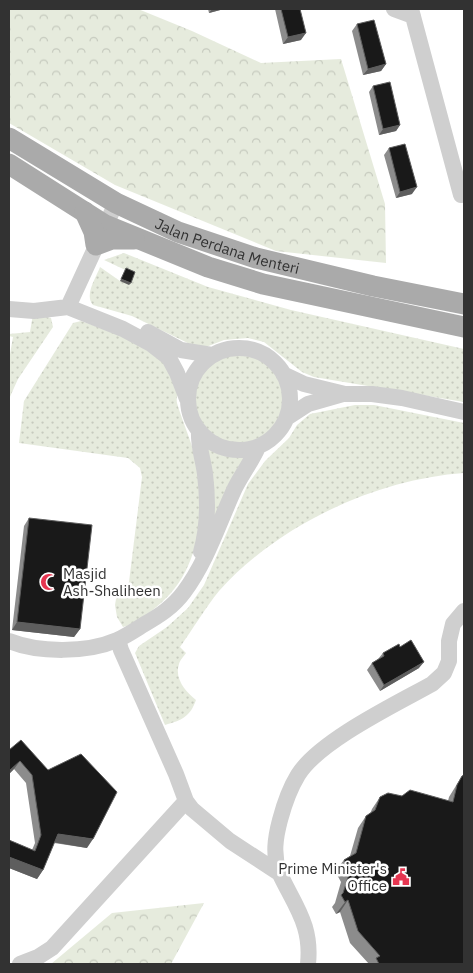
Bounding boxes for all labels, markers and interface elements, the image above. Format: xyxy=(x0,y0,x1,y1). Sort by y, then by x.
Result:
street label: Jalan Perdana Menteri xyxy=(152,213,302,278)
place label: Masjid Ash-Shaliheen xyxy=(63,564,161,600)
mosque icon: Masjid Ash-Shaliheen xyxy=(39,572,59,592)
place label: Prime Minister's Office xyxy=(278,859,387,895)
public building icon: Prime Minister's Office xyxy=(391,867,411,887)

